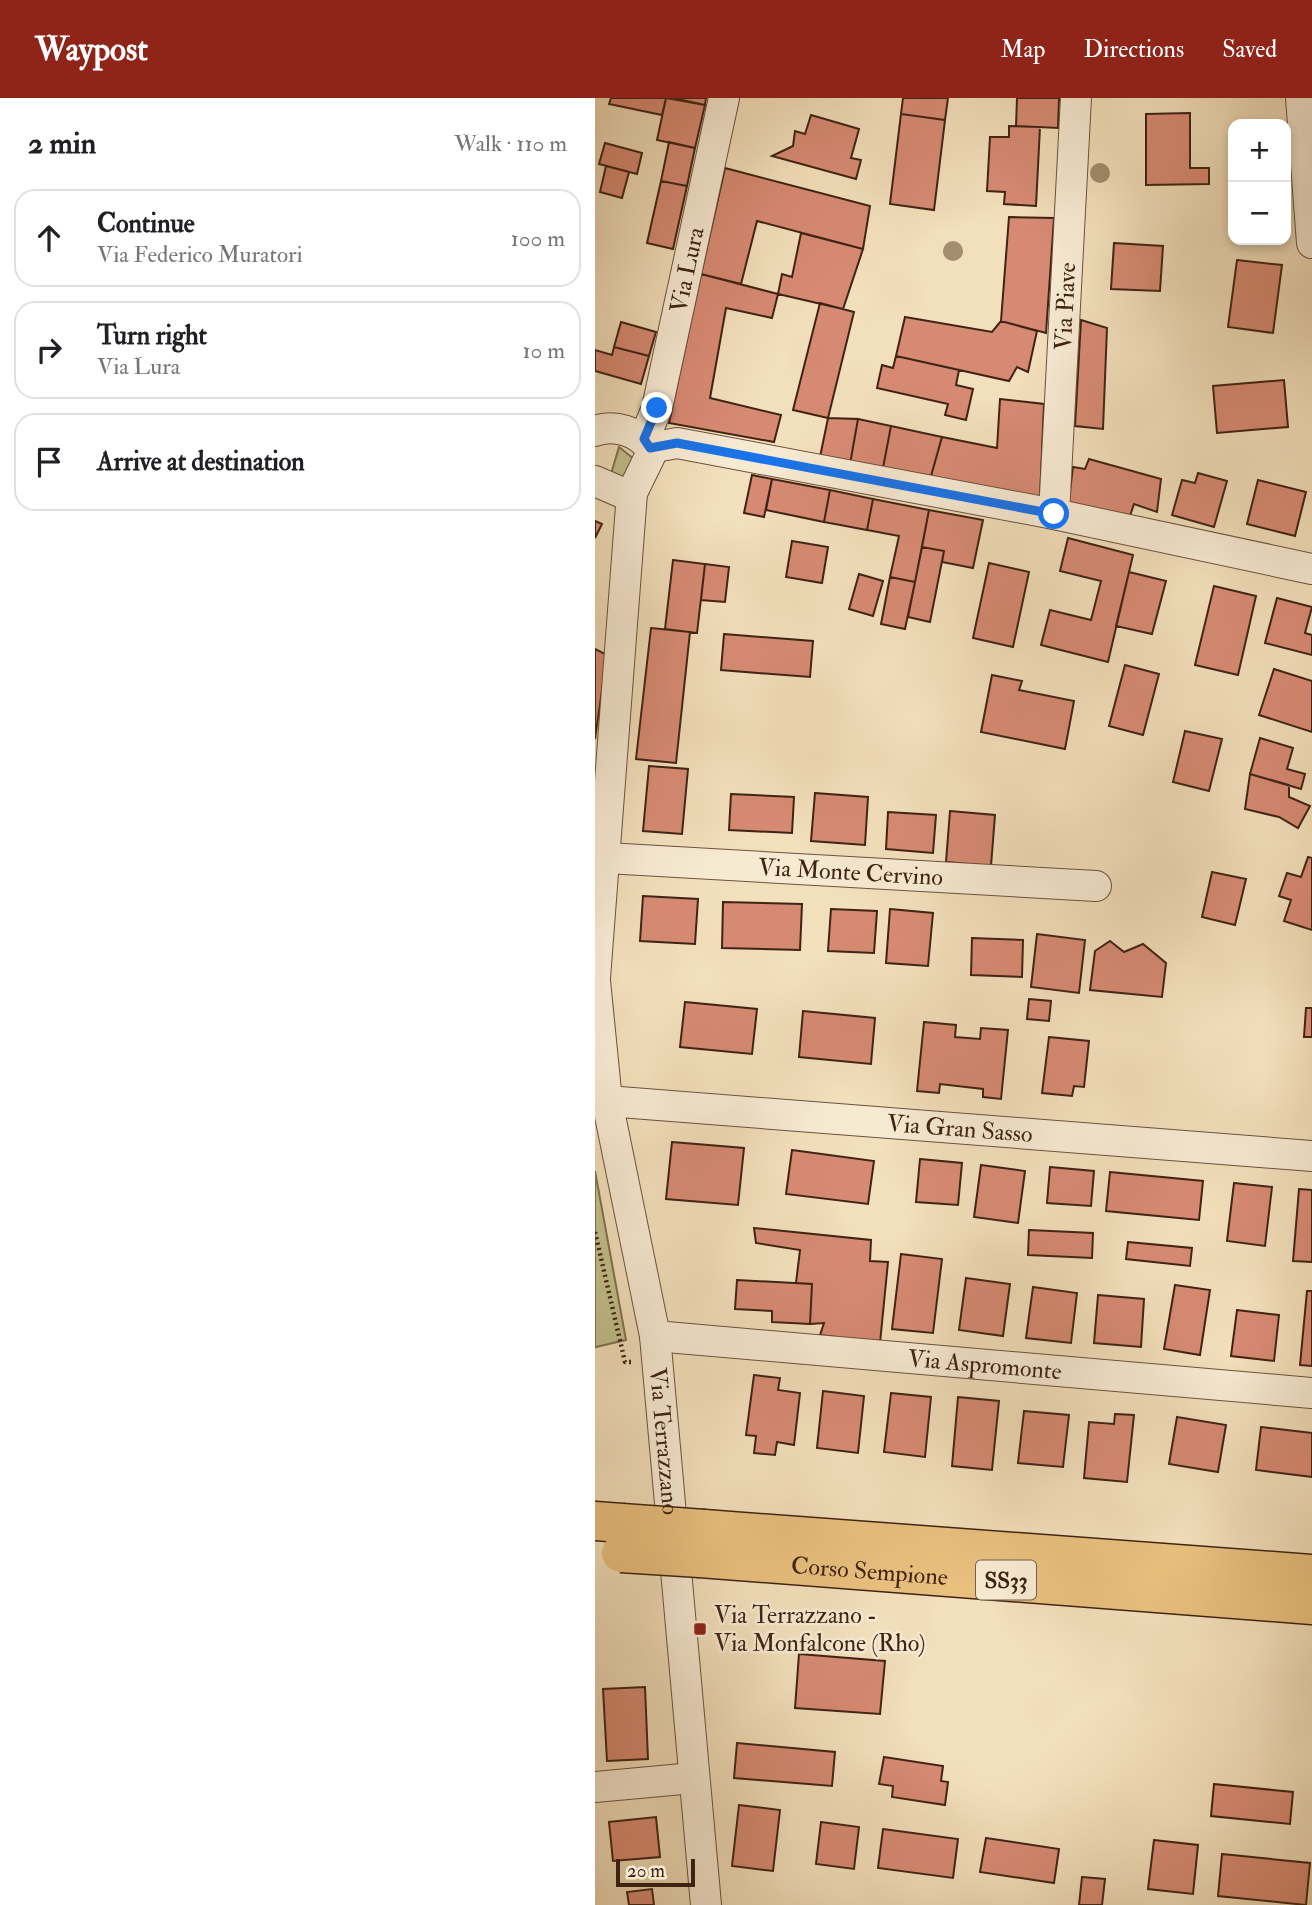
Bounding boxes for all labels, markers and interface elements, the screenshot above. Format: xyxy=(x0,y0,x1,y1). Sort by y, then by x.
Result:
text: Waypost xyxy=(35,29,148,70)
text: Map xyxy=(1000,34,1045,65)
text: Directions xyxy=(1083,34,1184,65)
text: Saved xyxy=(1222,34,1277,65)
map controls xyxy=(1228,119,1291,245)
button: + xyxy=(1228,119,1291,182)
text: 2 min xyxy=(28,125,96,162)
text: Walk · 110 m xyxy=(454,129,567,158)
button: − xyxy=(1228,182,1291,245)
text: Continue xyxy=(97,208,195,240)
icon: ahead xyxy=(30,219,68,257)
street label: Via Lura xyxy=(663,223,712,316)
text: 100 m xyxy=(511,224,565,253)
text: Via Federico Muratori xyxy=(97,240,303,269)
street label: Via Piave xyxy=(1048,261,1083,351)
text: Turn right xyxy=(97,320,207,352)
icon: right xyxy=(30,331,68,369)
text: 10 m xyxy=(522,336,565,365)
text: Via Lura xyxy=(97,352,180,381)
route end xyxy=(641,392,672,423)
icon: arrive xyxy=(30,443,68,481)
text: Arrive at destination xyxy=(97,446,305,478)
route start xyxy=(1038,498,1069,529)
street label: Via Monte Cervino xyxy=(757,852,944,893)
street label: Via Gran Sasso xyxy=(886,1108,1034,1150)
street label: Via Aspromonte xyxy=(907,1343,1063,1387)
street label: Via Terrazzano xyxy=(642,1366,686,1516)
street label: Corso Sempione xyxy=(790,1550,949,1593)
road number: SS33 xyxy=(976,1560,1036,1600)
place label: Via Terrazzano - Via Monfalcone (Rho) xyxy=(714,1600,926,1659)
marker: Via Terrazzano - Via Monfalcone (Rho) xyxy=(692,1621,708,1637)
scale bar xyxy=(616,1856,695,1888)
text: 20 m xyxy=(627,1859,665,1883)

